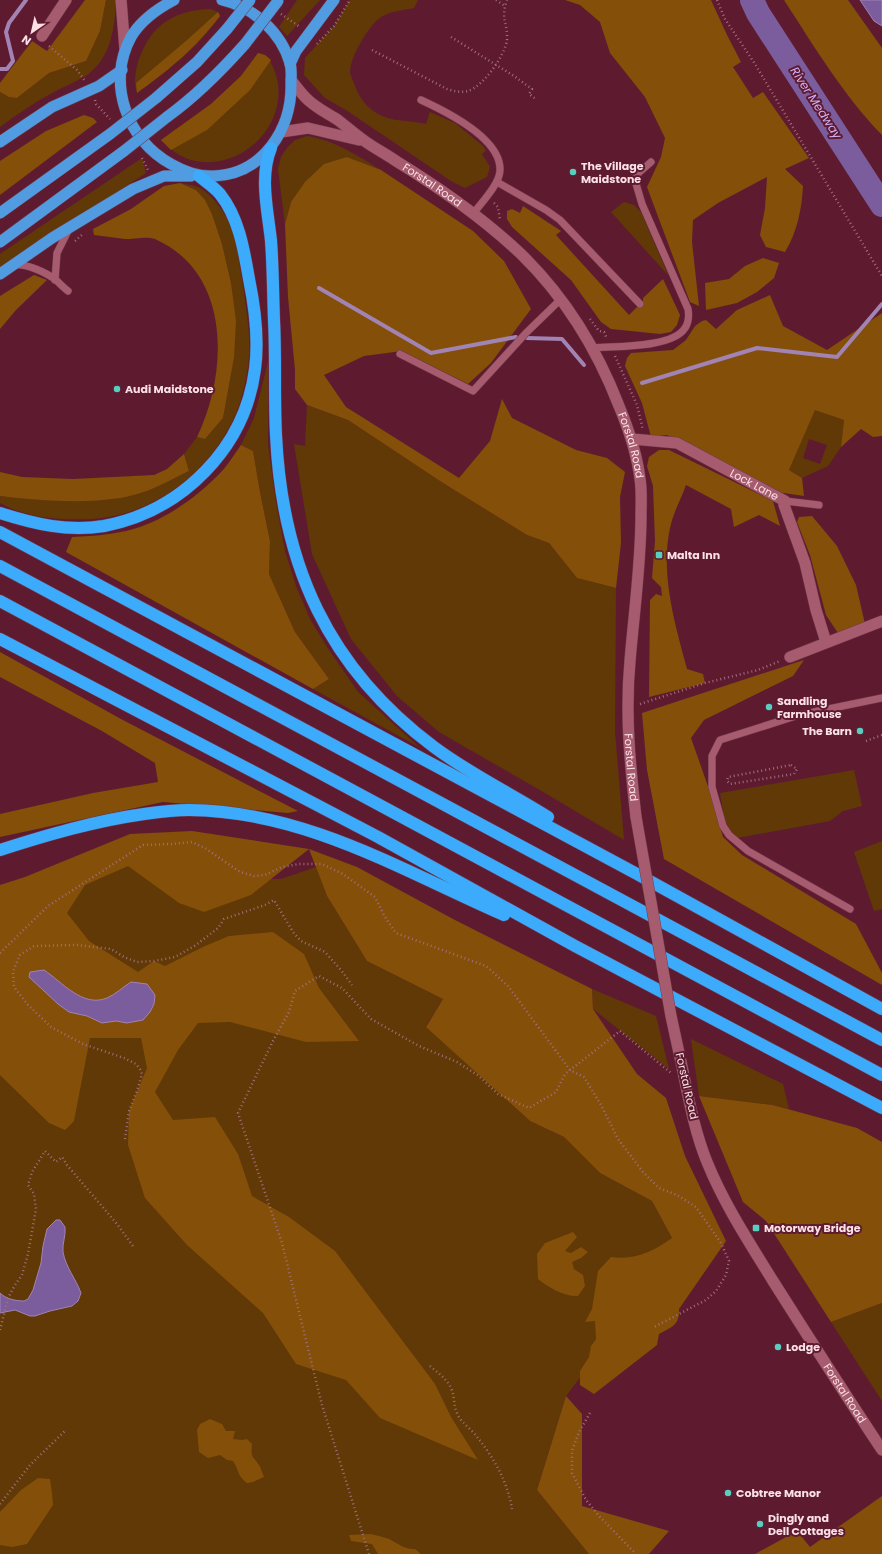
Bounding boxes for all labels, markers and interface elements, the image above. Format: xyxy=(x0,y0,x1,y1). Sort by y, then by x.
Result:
north arrow xyxy=(12,12,52,52)
text: N xyxy=(19,31,34,49)
water label: River Medway xyxy=(787,63,847,143)
place label: The Village Maidstone xyxy=(581,158,644,187)
street label: Forstal Road xyxy=(400,159,465,211)
marker: The Village Maidstone xyxy=(568,167,578,177)
place label: Audi Maidstone xyxy=(125,381,214,397)
marker: Audi Maidstone xyxy=(112,384,122,394)
street label: Forstal Road xyxy=(614,410,648,479)
street label: Lock Lane xyxy=(727,465,782,504)
place label: Malta Inn xyxy=(667,547,720,563)
marker: Malta Inn xyxy=(654,550,664,560)
place label: Sandling Farmhouse xyxy=(777,693,842,722)
marker: Sandling Farmhouse xyxy=(764,702,774,712)
place label: The Barn xyxy=(802,723,852,739)
marker: The Barn xyxy=(855,726,865,736)
street label: Forstal Road xyxy=(621,733,642,802)
street label: Forstal Road xyxy=(672,1051,702,1121)
place label: Motorway Bridge xyxy=(764,1220,861,1236)
marker: Motorway Bridge xyxy=(751,1223,761,1233)
place label: Lodge xyxy=(786,1339,820,1355)
marker: Lodge xyxy=(773,1342,783,1352)
street label: Forstal Road xyxy=(820,1360,870,1426)
place label: Cobtree Manor xyxy=(736,1485,821,1501)
marker: Cobtree Manor xyxy=(723,1488,733,1498)
place label: Dingly and Dell Cottages xyxy=(768,1510,844,1539)
marker: Dingly and Dell Cottages xyxy=(755,1519,765,1529)

